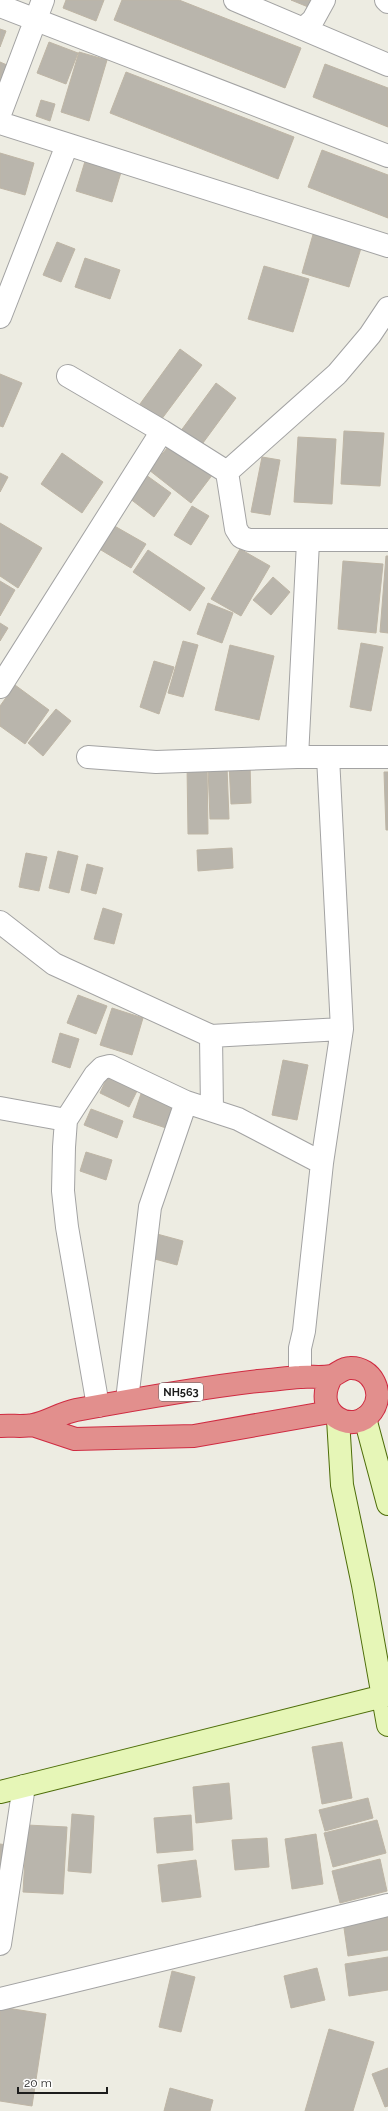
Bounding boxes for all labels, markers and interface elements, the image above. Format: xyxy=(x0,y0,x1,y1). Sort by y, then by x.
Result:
road number: NH563 xyxy=(159,1383,203,1401)
scale bar xyxy=(18,2069,107,2095)
text: 20 m xyxy=(24,2076,52,2090)

